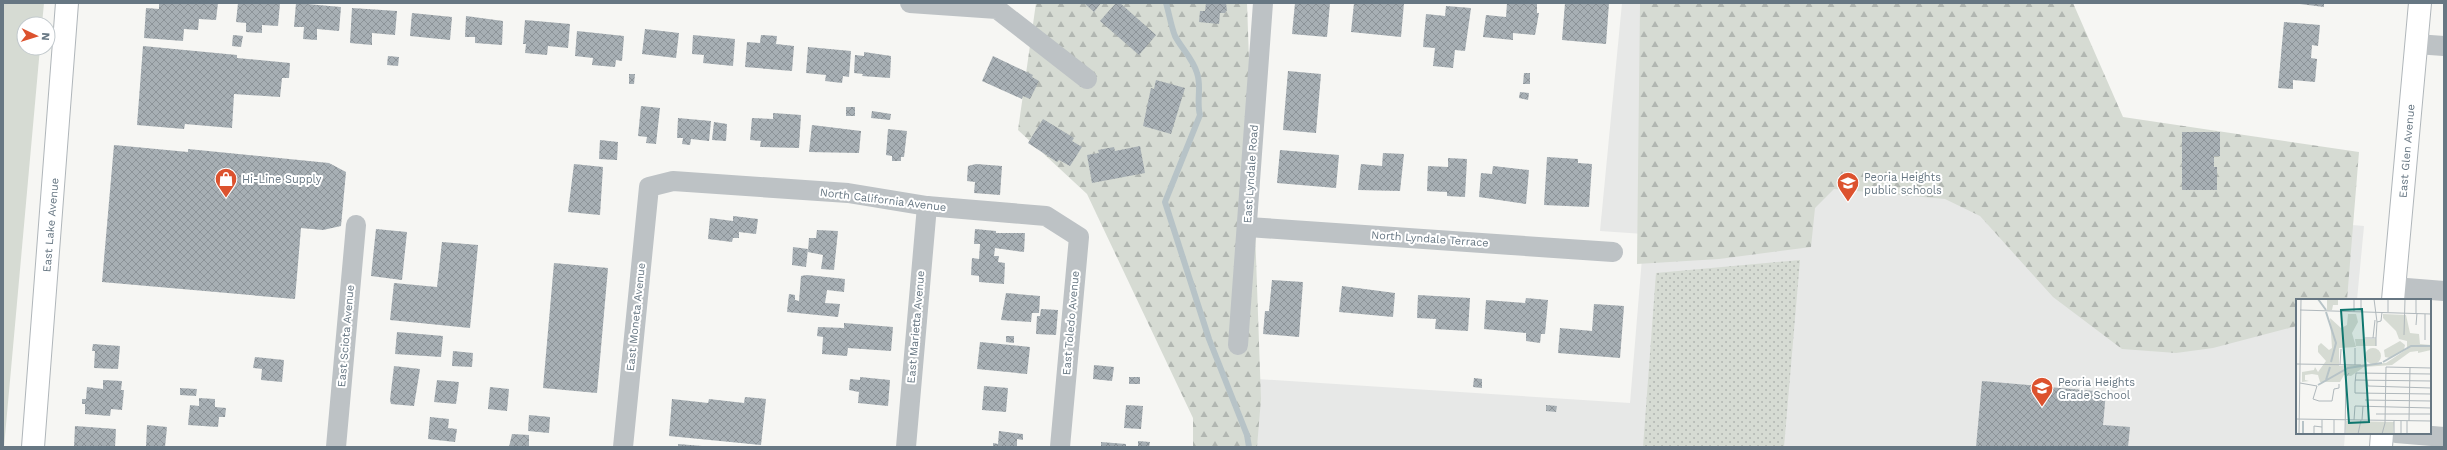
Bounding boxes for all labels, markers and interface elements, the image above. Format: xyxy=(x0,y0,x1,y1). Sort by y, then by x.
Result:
north arrow xyxy=(16,16,56,56)
text: N xyxy=(39,32,52,41)
street label: East Glen Avenue xyxy=(2396,104,2418,198)
street label: East Lyndale Road xyxy=(1241,124,1261,224)
shop icon: Hi-Line Supply xyxy=(213,166,239,199)
school or university icon: Peoria Heights public schools xyxy=(1835,170,1861,203)
place label: Peoria Heights public schools xyxy=(1864,171,1942,197)
place label: Hi-Line Supply xyxy=(242,173,322,186)
street label: East Lake Avenue xyxy=(40,177,62,273)
street label: North California Avenue xyxy=(819,186,947,214)
street label: North Lyndale Terrace xyxy=(1371,228,1489,250)
street label: East Moneta Avenue xyxy=(624,262,648,372)
street label: East Marietta Avenue xyxy=(905,270,927,384)
street label: East Toledo Avenue xyxy=(1060,270,1082,376)
street label: East Sciota Avenue xyxy=(335,284,357,388)
inset map xyxy=(2296,299,2431,434)
school or university icon: Peoria Heights Grade School xyxy=(2029,375,2055,408)
place label: Peoria Heights Grade School xyxy=(2058,376,2135,402)

